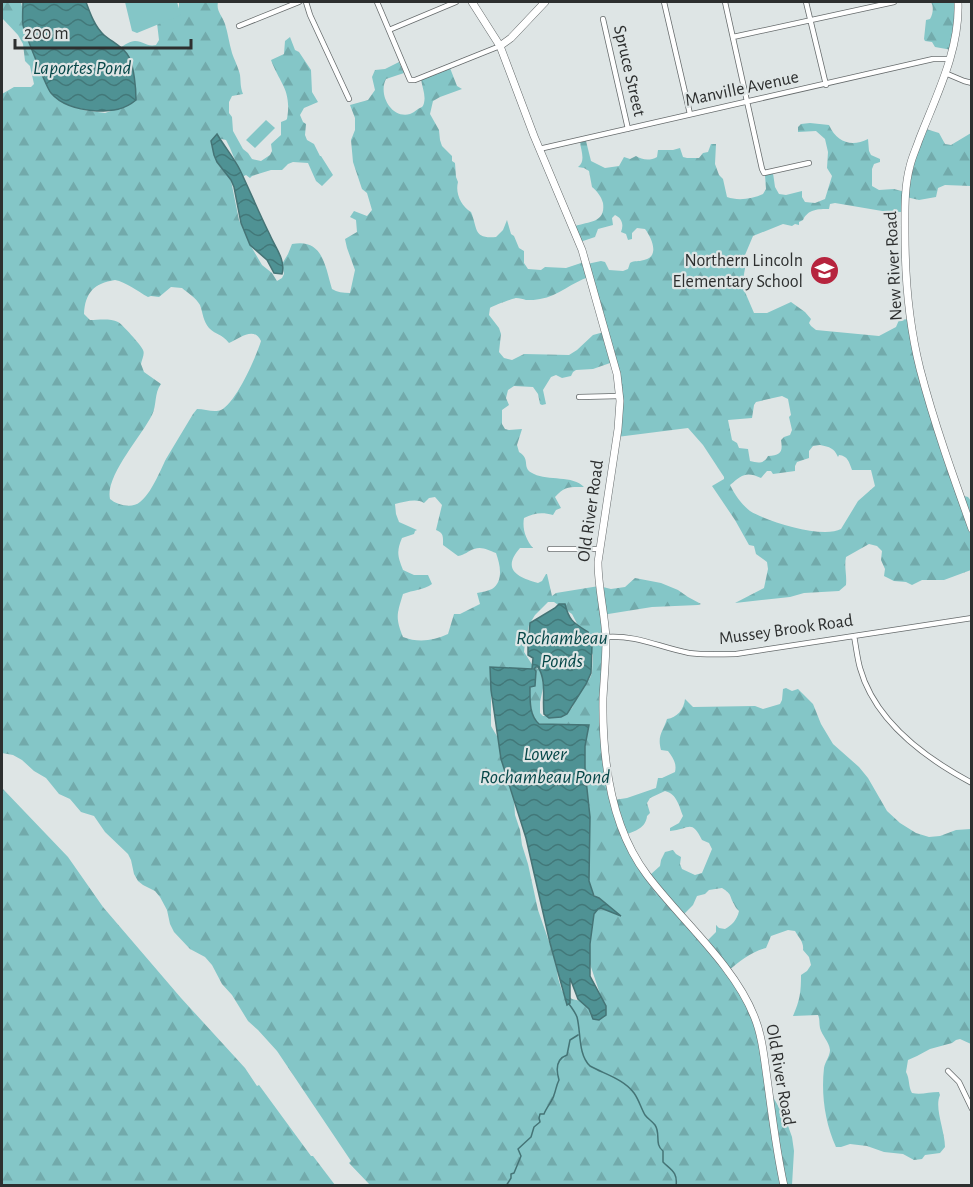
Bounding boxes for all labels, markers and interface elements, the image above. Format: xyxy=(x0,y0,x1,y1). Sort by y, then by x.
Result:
scale bar xyxy=(15,12,190,50)
street label: Spruce Street xyxy=(610,24,648,119)
text: 200 m xyxy=(24,25,69,43)
water label: Laportes Pond xyxy=(33,58,132,78)
street label: Manville Avenue xyxy=(684,68,800,110)
street label: New River Road xyxy=(882,211,906,321)
place label: Northern Lincoln Elementary School xyxy=(673,252,803,291)
school or university icon: Northern Lincoln Elementary School xyxy=(808,255,840,287)
street label: Old River Road xyxy=(575,459,607,563)
street label: Mussey Brook Road xyxy=(718,612,854,648)
water label: Rochambeau Ponds xyxy=(516,628,608,671)
water label: Lower Rochambeau Pond xyxy=(480,744,610,787)
street label: Old River Road xyxy=(762,1023,798,1127)

